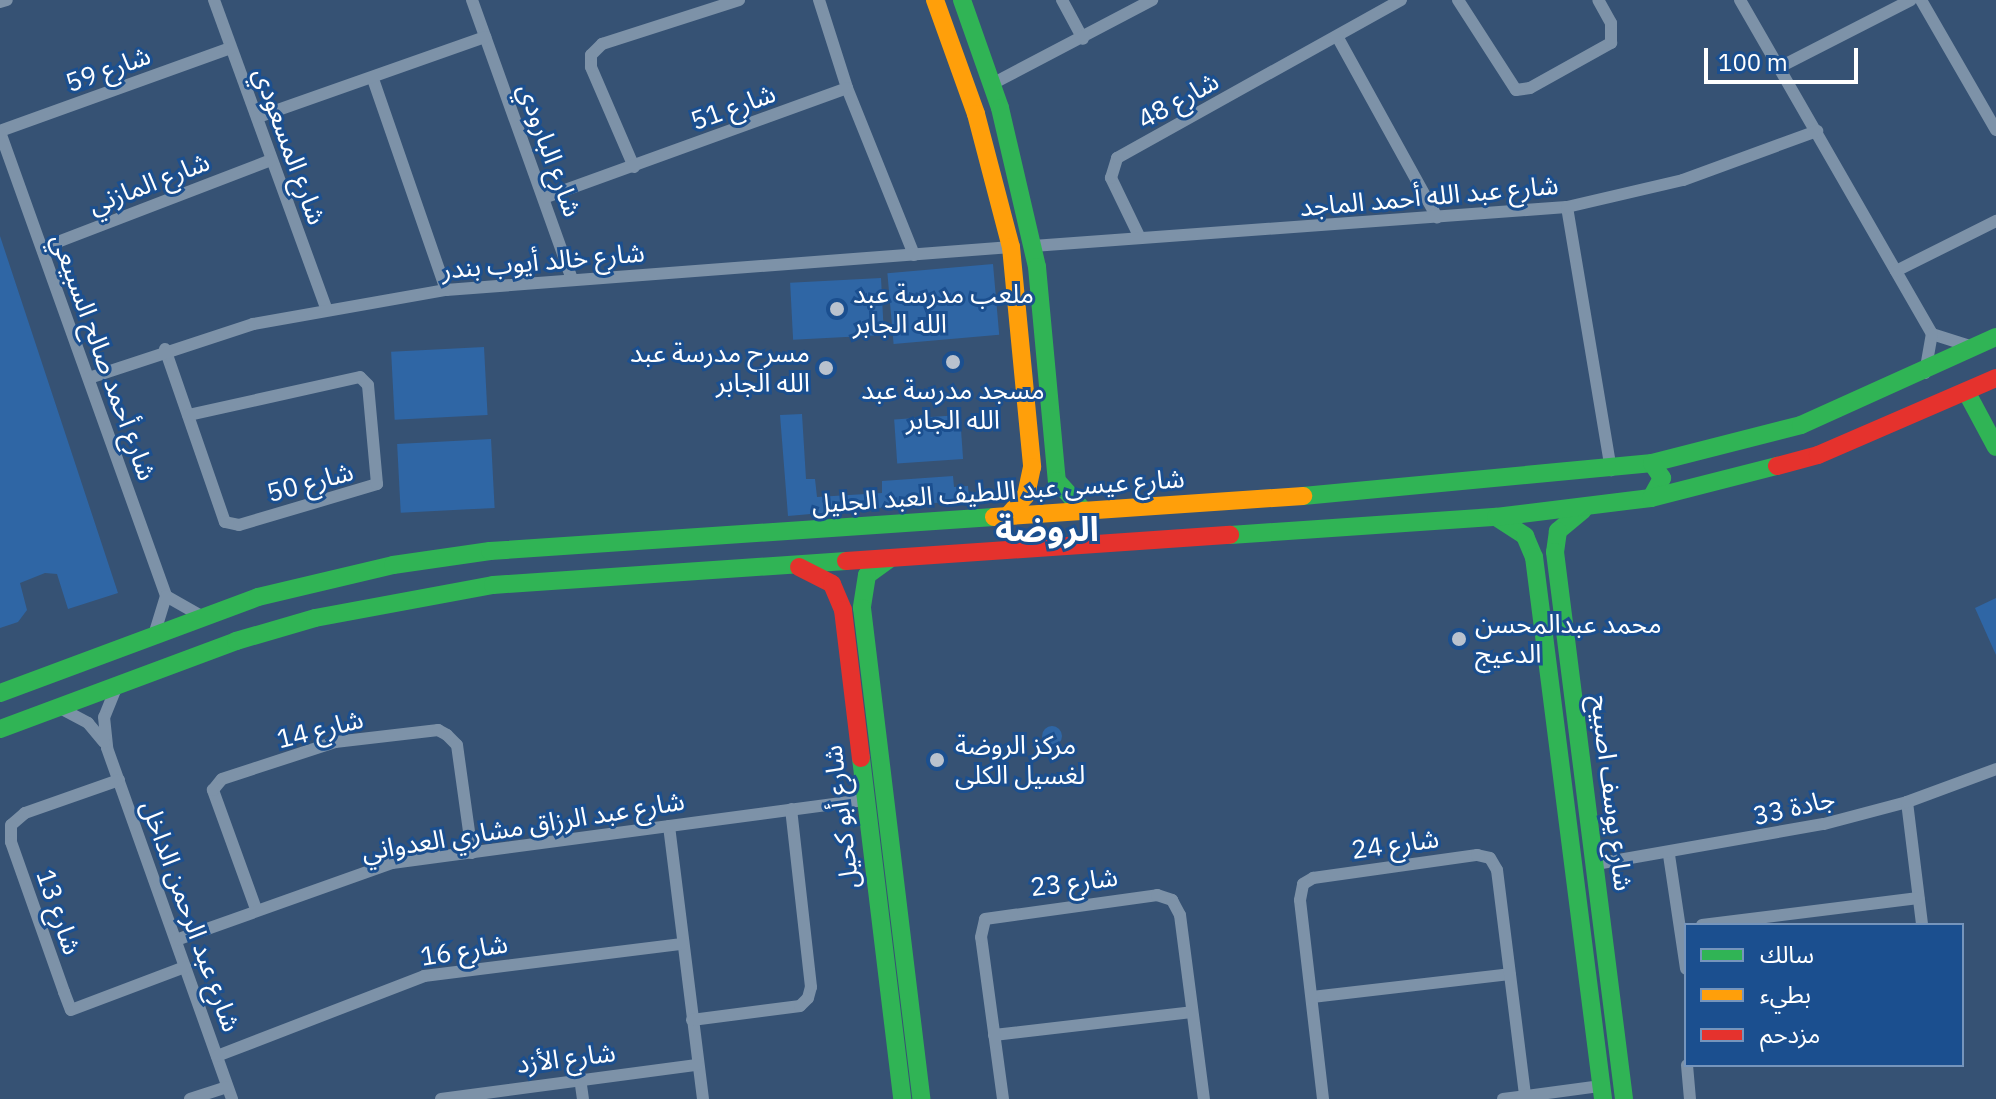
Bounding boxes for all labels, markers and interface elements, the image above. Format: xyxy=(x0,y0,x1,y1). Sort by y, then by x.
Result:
scale bar xyxy=(1708,32,1862,82)
street label: شارع 59 xyxy=(61,39,155,99)
text: 100 m xyxy=(1718,46,1788,78)
street label: شارع المسعودي xyxy=(247,63,333,229)
street label: شارع 48 xyxy=(1132,65,1224,135)
street label: شارع 51 xyxy=(686,77,780,137)
street label: شارع البارودي xyxy=(511,79,589,221)
street label: شارع المازني xyxy=(84,146,214,220)
street label: شارع عبد الله أحمد الماجد xyxy=(1298,169,1560,223)
street label: شارع أحمد صالح السبيعي xyxy=(45,229,163,485)
street label: شارع خالد أيوب بندر xyxy=(440,237,646,285)
place label: ملعب مدرسة عبد الله الجابر xyxy=(853,278,1034,340)
marker: ملعب مدرسة عبد الله الجابر xyxy=(828,300,846,318)
place label: مسرح مدرسة عبد الله الجابر xyxy=(630,337,810,398)
marker: مسجد مدرسة عبد الله الجابر xyxy=(944,353,962,371)
marker: مسرح مدرسة عبد الله الجابر xyxy=(817,359,835,377)
place label: مسجد مدرسة عبد الله الجابر xyxy=(861,374,1045,436)
street label: شارع 50 xyxy=(263,456,357,508)
street label: شارع عيسى عبد اللطيف العبد الجليل xyxy=(810,462,1186,520)
district label: الروضة xyxy=(995,509,1099,549)
place label: محمد عبدالمحسن الدعيج xyxy=(1475,608,1662,670)
marker: محمد عبدالمحسن الدعيج xyxy=(1450,630,1468,648)
street label: شارع يوسف اصبيح xyxy=(1585,693,1639,893)
street label: شارع 14 xyxy=(274,703,366,755)
place label: مركز الروضة لغسيل الكلى xyxy=(955,729,1085,790)
street label: شارع أبو كحيل xyxy=(817,743,865,891)
marker: مركز الروضة لغسيل الكلى xyxy=(926,749,948,771)
street label: جادة 33 xyxy=(1750,782,1838,832)
street label: شارع عبد الرزاق مشاري العدواني xyxy=(359,785,687,867)
street label: شارع عبد الرحمن الداخل xyxy=(135,796,247,1036)
street label: شارع 24 xyxy=(1349,822,1441,866)
street label: شارع 23 xyxy=(1028,861,1120,903)
street label: شارع 13 xyxy=(30,865,88,959)
legend xyxy=(1684,923,1964,1067)
street label: شارع 16 xyxy=(418,928,510,972)
text: سالك xyxy=(1760,938,1814,970)
text: بطيء xyxy=(1760,978,1811,1010)
text: مزدحم xyxy=(1760,1018,1820,1050)
street label: شارع الأزد xyxy=(515,1036,617,1080)

